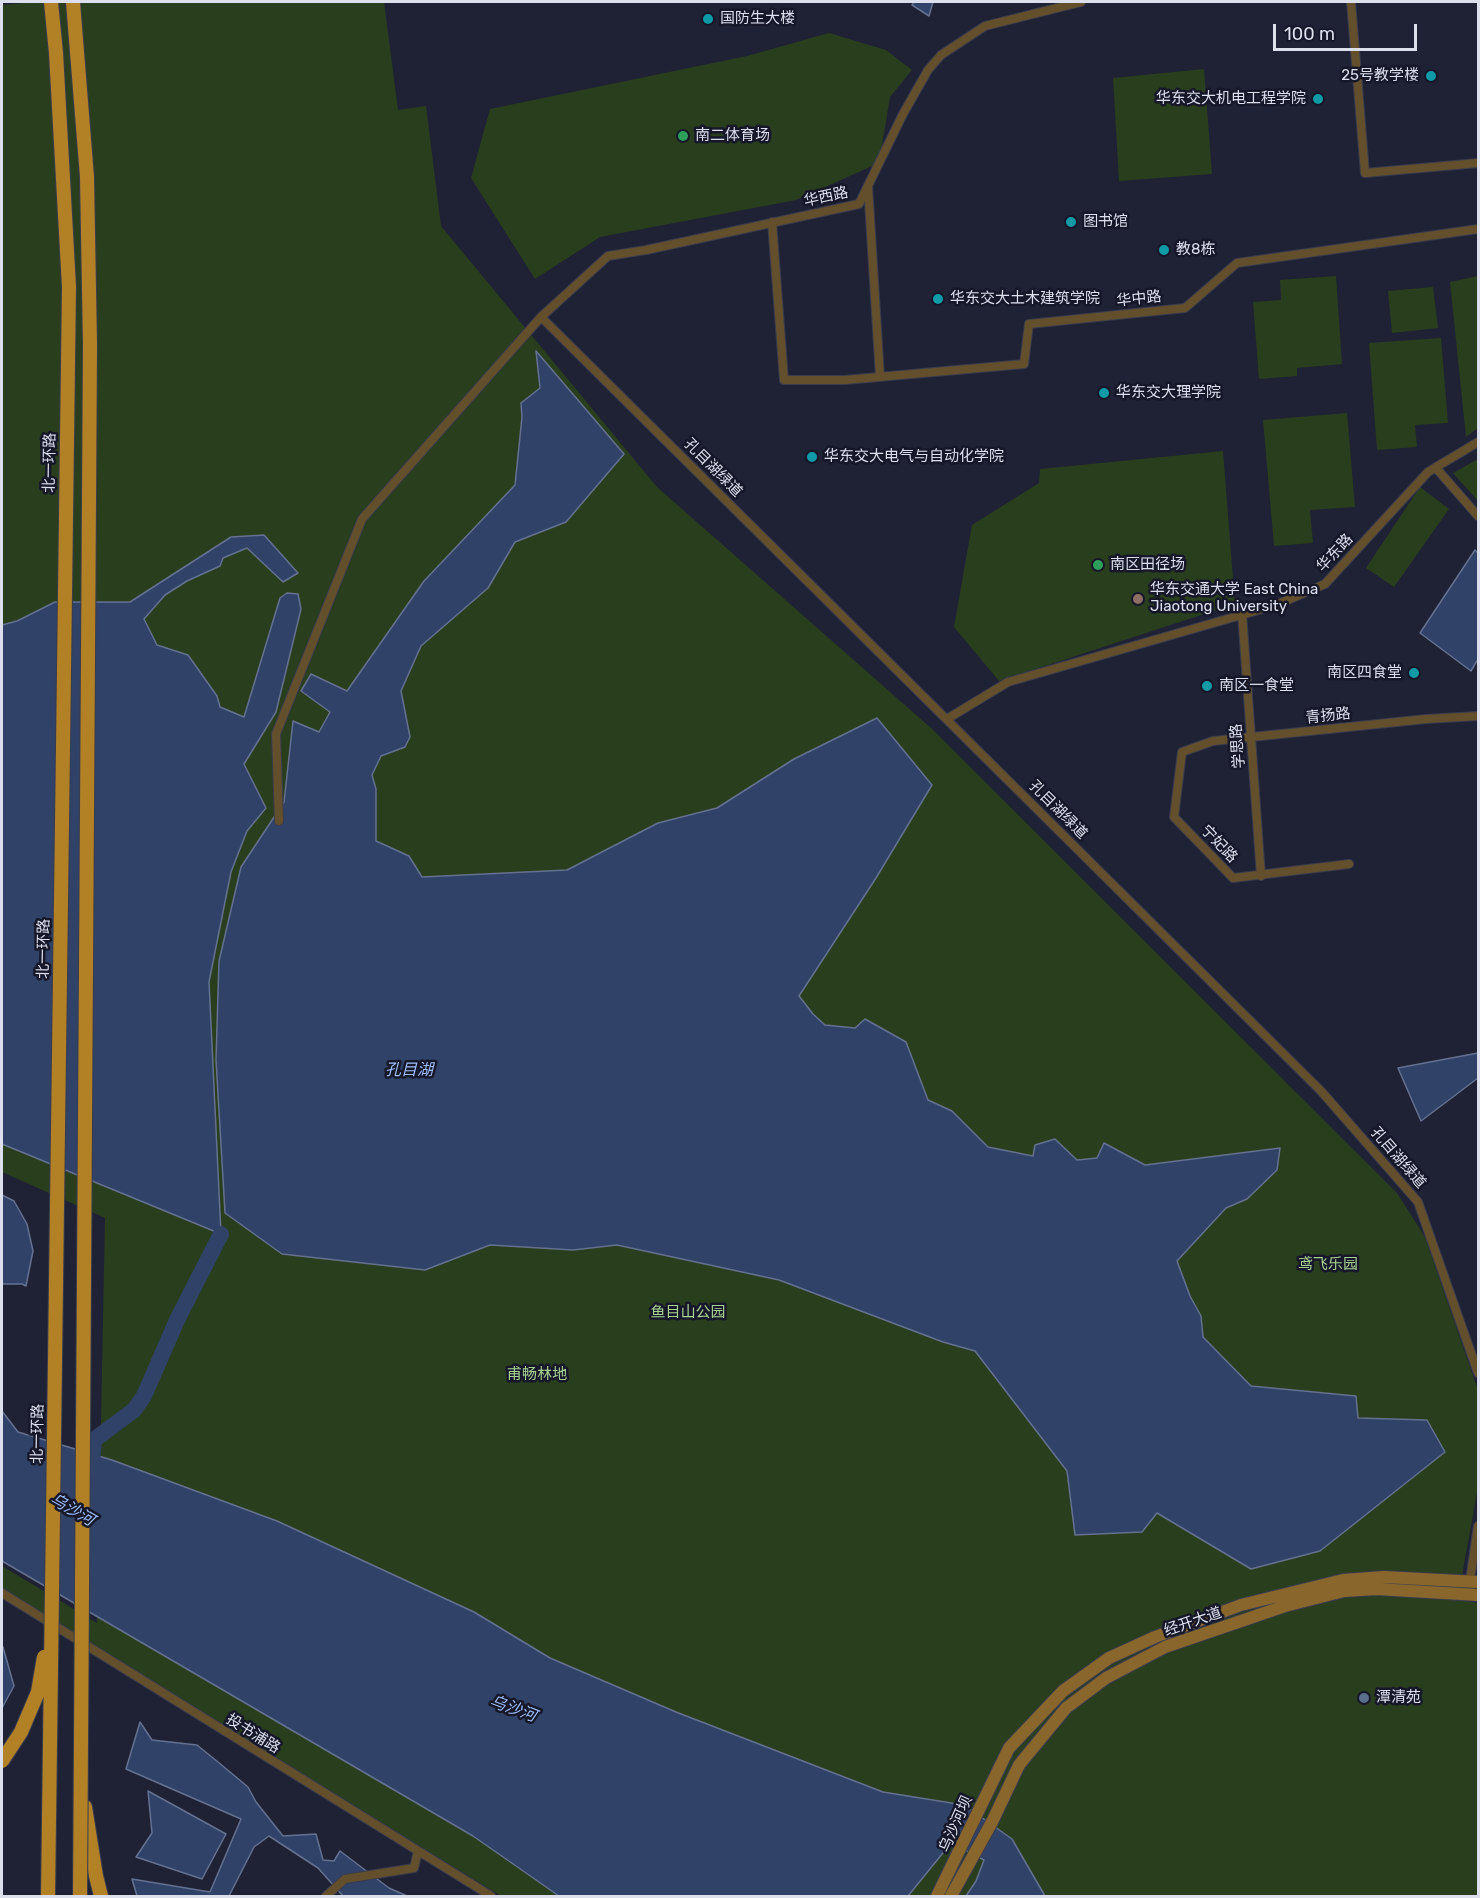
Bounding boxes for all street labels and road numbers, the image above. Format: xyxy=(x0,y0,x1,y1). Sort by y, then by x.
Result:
street label: 华西路 xyxy=(802,184,850,210)
street label: 华中路 xyxy=(1116,288,1162,310)
street label: 北一环路 xyxy=(40,433,60,493)
street label: 孔目湖绿道 xyxy=(680,435,746,501)
street label: 华东路 xyxy=(1313,530,1357,576)
street label: 青扬路 xyxy=(1305,705,1351,727)
street label: 学思路 xyxy=(1227,723,1249,769)
street label: 孔目湖绿道 xyxy=(1025,777,1091,843)
street label: 宁妃路 xyxy=(1197,822,1241,866)
street label: 北一环路 xyxy=(34,919,54,979)
street label: 孔目湖绿道 xyxy=(1367,1124,1429,1192)
street label: 北一环路 xyxy=(28,1404,48,1464)
street label: 经开大道 xyxy=(1162,1604,1224,1640)
street label: 投书浦路 xyxy=(223,1710,283,1758)
street label: 乌沙河坝 xyxy=(936,1793,976,1855)

